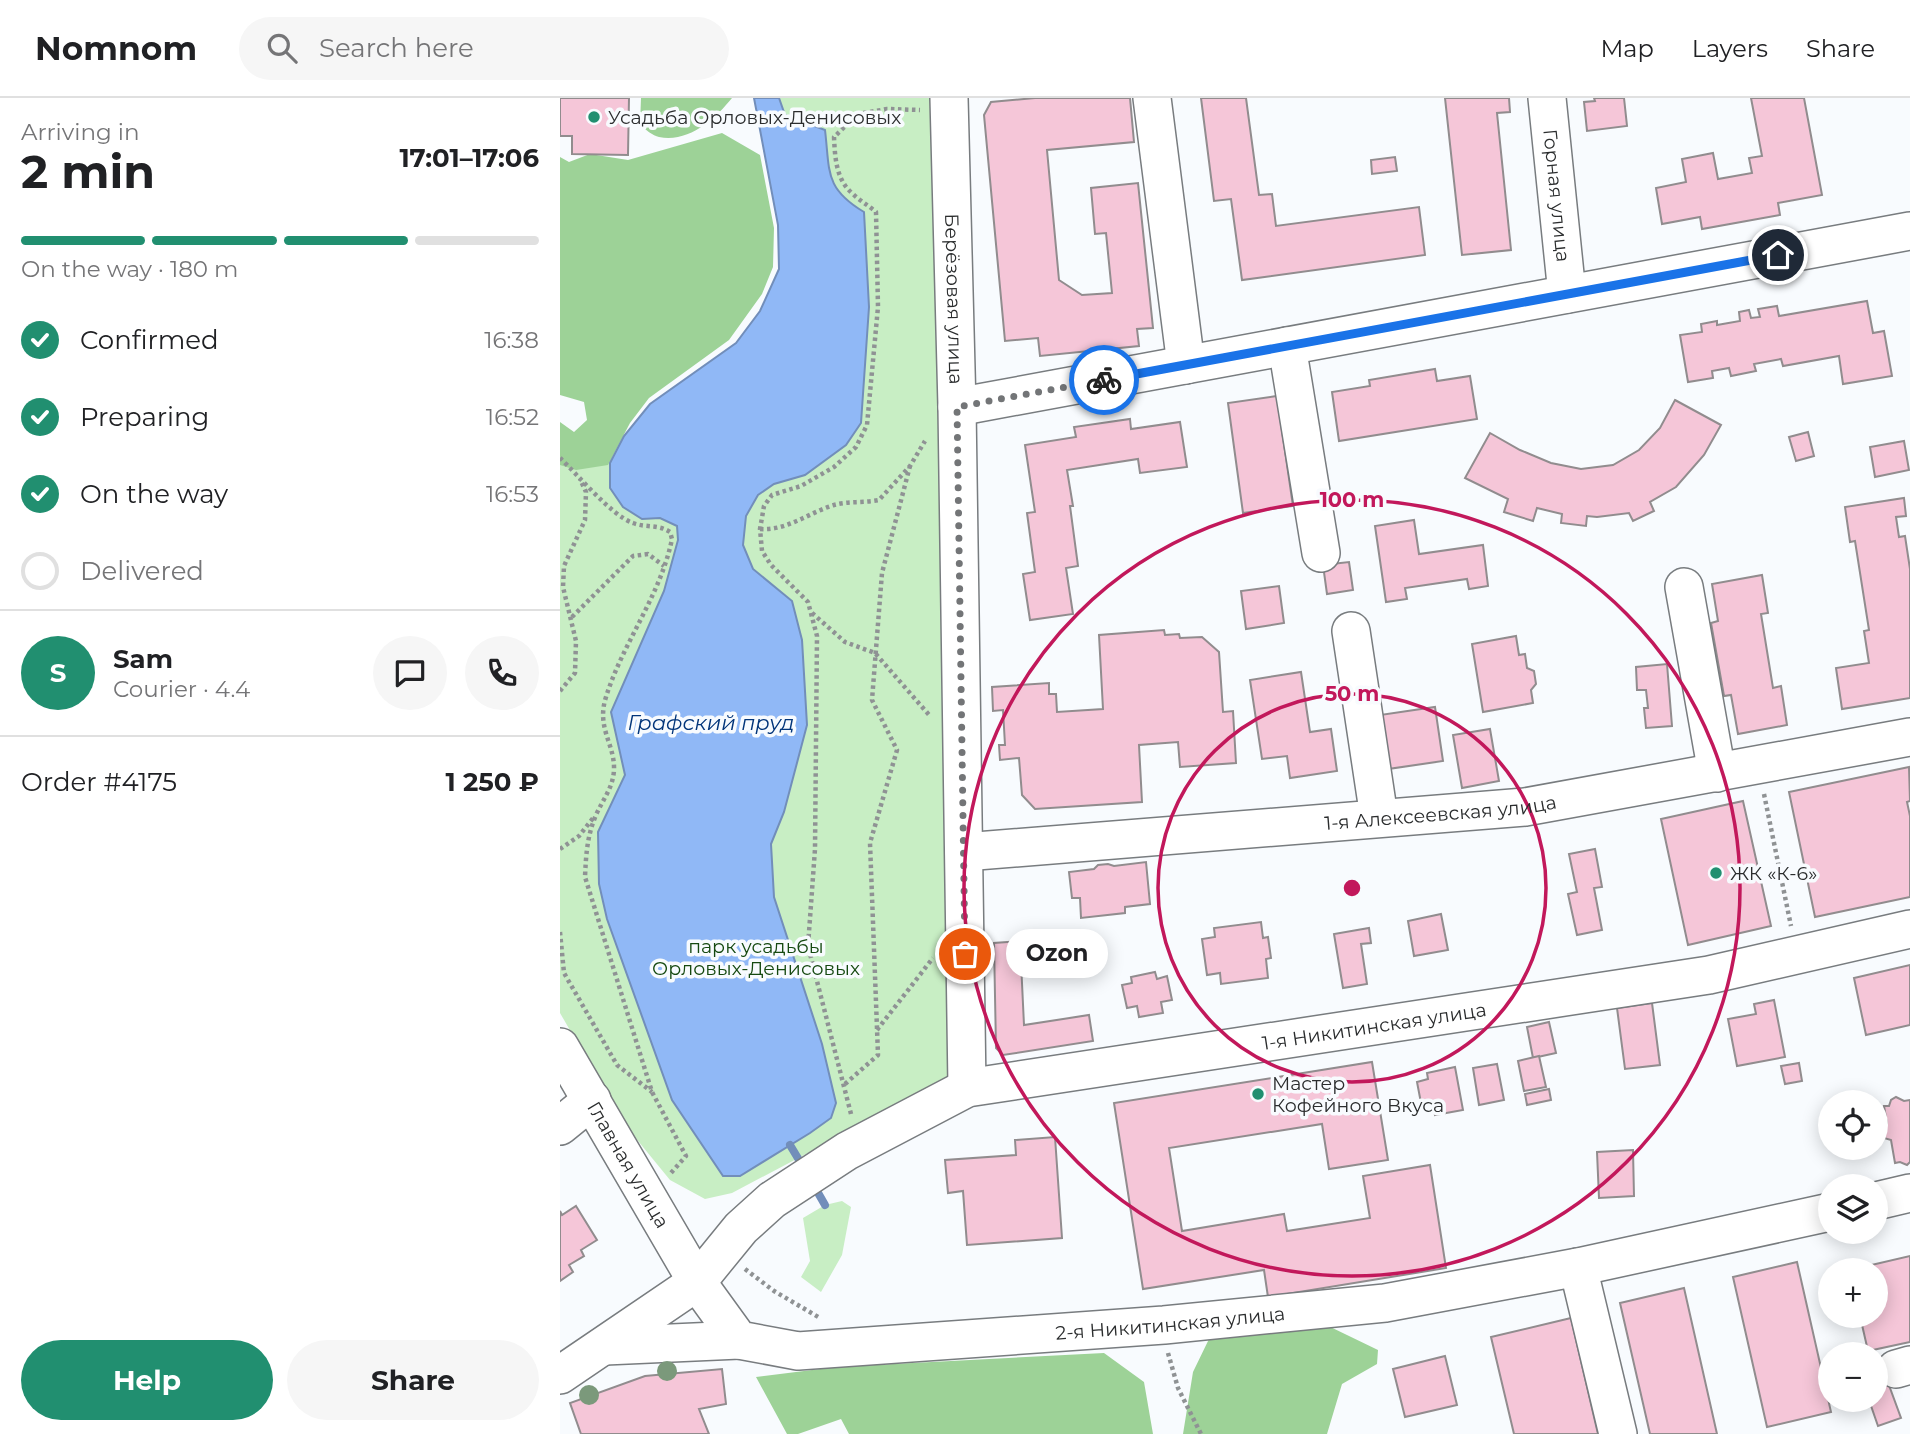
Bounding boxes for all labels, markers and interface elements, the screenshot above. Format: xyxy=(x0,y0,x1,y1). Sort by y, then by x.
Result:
search box xyxy=(239,17,729,80)
text: Nomnom xyxy=(35,28,197,68)
icon: search xyxy=(263,29,301,67)
text: Search here xyxy=(319,32,474,64)
text: Map xyxy=(1600,34,1654,63)
text: Layers xyxy=(1692,34,1768,63)
text: Share xyxy=(1806,34,1875,63)
place label: Усадьба Орловых-Денисовых xyxy=(608,106,901,129)
marker: Усадьба Орловых-Денисовых xyxy=(586,109,602,125)
text: Arriving in xyxy=(21,118,140,146)
street label: Горная улица xyxy=(1538,128,1575,263)
text: 17:01–17:06 xyxy=(399,142,539,174)
text: 2 min xyxy=(21,143,155,200)
street label: Берёзовая улица xyxy=(940,213,967,385)
pin xyxy=(1748,225,1808,285)
icon: home xyxy=(1759,236,1797,274)
text: On the way · 180 m xyxy=(21,255,239,283)
icon: check xyxy=(21,321,59,359)
text: Confirmed xyxy=(80,324,219,356)
text: 16:38 xyxy=(484,326,539,354)
courier xyxy=(1069,345,1139,415)
icon: bike xyxy=(1085,361,1123,399)
icon: check xyxy=(21,398,59,436)
text: Preparing xyxy=(80,401,209,433)
text: 16:52 xyxy=(486,403,539,431)
icon: check xyxy=(21,475,59,513)
text: On the way xyxy=(80,478,228,510)
text: 16:53 xyxy=(486,480,539,508)
text: 100 m xyxy=(1320,487,1384,512)
text: Delivered xyxy=(80,555,204,587)
button: chat xyxy=(373,636,447,710)
button: phone xyxy=(465,636,539,710)
text: Sam xyxy=(113,643,173,675)
text: S xyxy=(50,657,66,689)
text: Courier · 4.4 xyxy=(113,675,250,703)
text: 50 m xyxy=(1325,681,1379,706)
water label: Графский пруд xyxy=(628,710,794,735)
text: Order #4175 xyxy=(21,766,177,798)
text: 1 250 ₽ xyxy=(445,766,539,798)
street label: 1-я Алексеевская улица xyxy=(1324,791,1558,835)
place label: ЖК «К-6» xyxy=(1730,862,1817,885)
marker: ЖК «К-6» xyxy=(1708,865,1724,881)
centre of rings xyxy=(1340,876,1364,900)
pin xyxy=(935,924,995,984)
callout: Ozon xyxy=(1007,930,1108,978)
park label: парк усадьбы Орловых-Денисовых xyxy=(652,935,860,980)
icon: bag xyxy=(946,935,984,973)
text: Ozon xyxy=(1026,939,1088,967)
street label: 1-я Никитинская улица xyxy=(1261,998,1488,1055)
place label: Мастер Кофейного Вкуса xyxy=(1272,1072,1444,1117)
marker: Мастер Кофейного Вкуса xyxy=(1250,1086,1266,1102)
map controls xyxy=(1818,1090,1888,1412)
button: locate xyxy=(1818,1090,1888,1160)
street label: Главная улица xyxy=(582,1097,674,1232)
button: layers xyxy=(1818,1174,1888,1244)
button: + xyxy=(1818,1258,1888,1328)
street label: 2-я Никитинская улица xyxy=(1055,1302,1286,1345)
button: Help xyxy=(21,1340,273,1420)
button: Share xyxy=(287,1340,539,1420)
button: − xyxy=(1818,1342,1888,1412)

